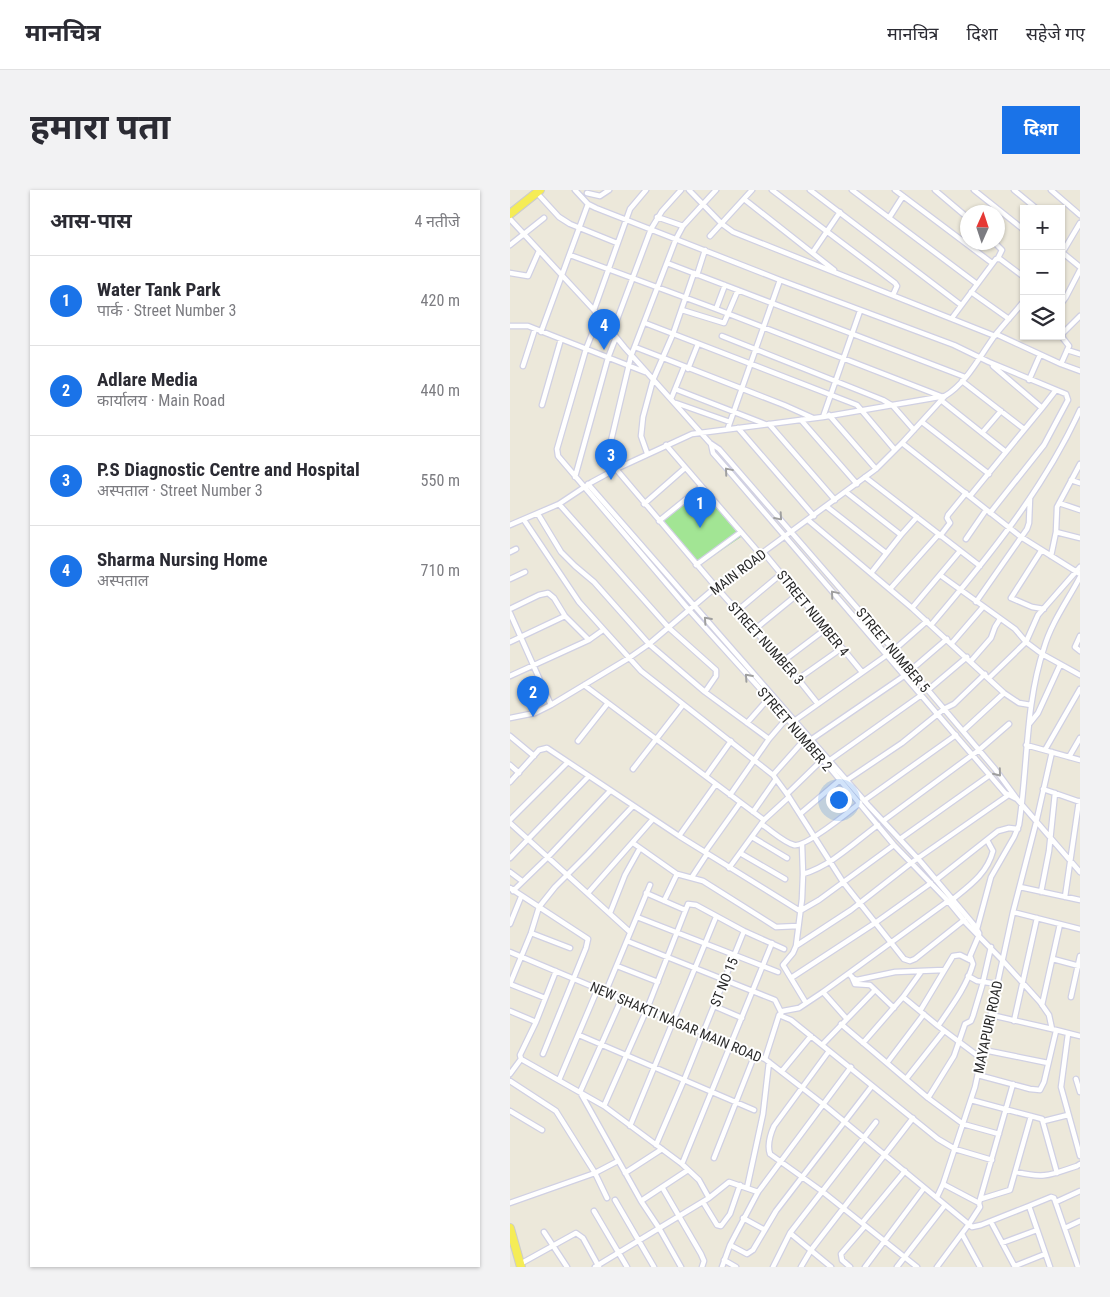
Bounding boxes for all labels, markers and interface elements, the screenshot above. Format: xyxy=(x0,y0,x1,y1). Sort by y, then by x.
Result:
text: मानचित्र xyxy=(25,19,101,47)
text: मानचित्र xyxy=(887,23,939,44)
text: दिशा xyxy=(967,23,998,44)
text: सहेजे गए xyxy=(1026,23,1085,44)
button: दिशा xyxy=(1002,106,1080,154)
text: हमारा पता xyxy=(30,107,170,148)
north arrow xyxy=(960,205,1005,250)
map controls xyxy=(1020,205,1065,340)
button: + xyxy=(1020,205,1065,250)
text: आस-पास xyxy=(50,209,132,233)
text: 4 नतीजे xyxy=(414,212,460,231)
button: − xyxy=(1020,250,1065,295)
text: Water Tank Park xyxy=(97,278,220,301)
text: 1 xyxy=(62,291,70,310)
text: 420 m xyxy=(421,291,460,310)
button: layers xyxy=(1020,295,1065,340)
text: पार्क · Street Number 3 xyxy=(97,301,236,320)
pin: 4 xyxy=(588,309,620,350)
text: Adlare Media xyxy=(97,368,198,391)
text: 2 xyxy=(62,381,70,400)
text: 440 m xyxy=(421,381,460,400)
text: कार्यालय · Main Road xyxy=(97,391,225,410)
pin: 3 xyxy=(595,439,627,480)
text: P.S Diagnostic Centre and Hospital xyxy=(97,458,360,481)
one-way arrow xyxy=(725,467,734,476)
text: 3 xyxy=(62,471,70,490)
text: 550 m xyxy=(421,471,460,490)
text: अस्पताल · Street Number 3 xyxy=(97,481,263,500)
pin: 1 xyxy=(684,487,716,528)
one-way arrow xyxy=(773,511,781,520)
street label: MAIN ROAD xyxy=(707,546,769,598)
text: Sharma Nursing Home xyxy=(97,548,268,571)
text: 4 xyxy=(62,561,70,580)
text: 710 m xyxy=(421,561,460,580)
street label: STREET NUMBER 4 xyxy=(774,567,852,659)
text: अस्पताल xyxy=(97,571,149,590)
one-way arrow xyxy=(831,591,840,600)
street label: STREET NUMBER 3 xyxy=(725,598,807,688)
street label: STREET NUMBER 5 xyxy=(853,604,933,696)
one-way arrow xyxy=(704,617,713,626)
one-way arrow xyxy=(745,673,754,682)
pin: 2 xyxy=(517,676,549,717)
street label: STREET NUMBER 2 xyxy=(754,684,836,774)
one-way arrow xyxy=(993,767,1001,776)
your location xyxy=(826,787,852,813)
street label: ST NO 15 xyxy=(707,955,741,1009)
street label: NEW SHAKTI NAGAR MAIN ROAD xyxy=(588,978,764,1066)
street label: MAYAPURI ROAD xyxy=(970,979,1006,1075)

